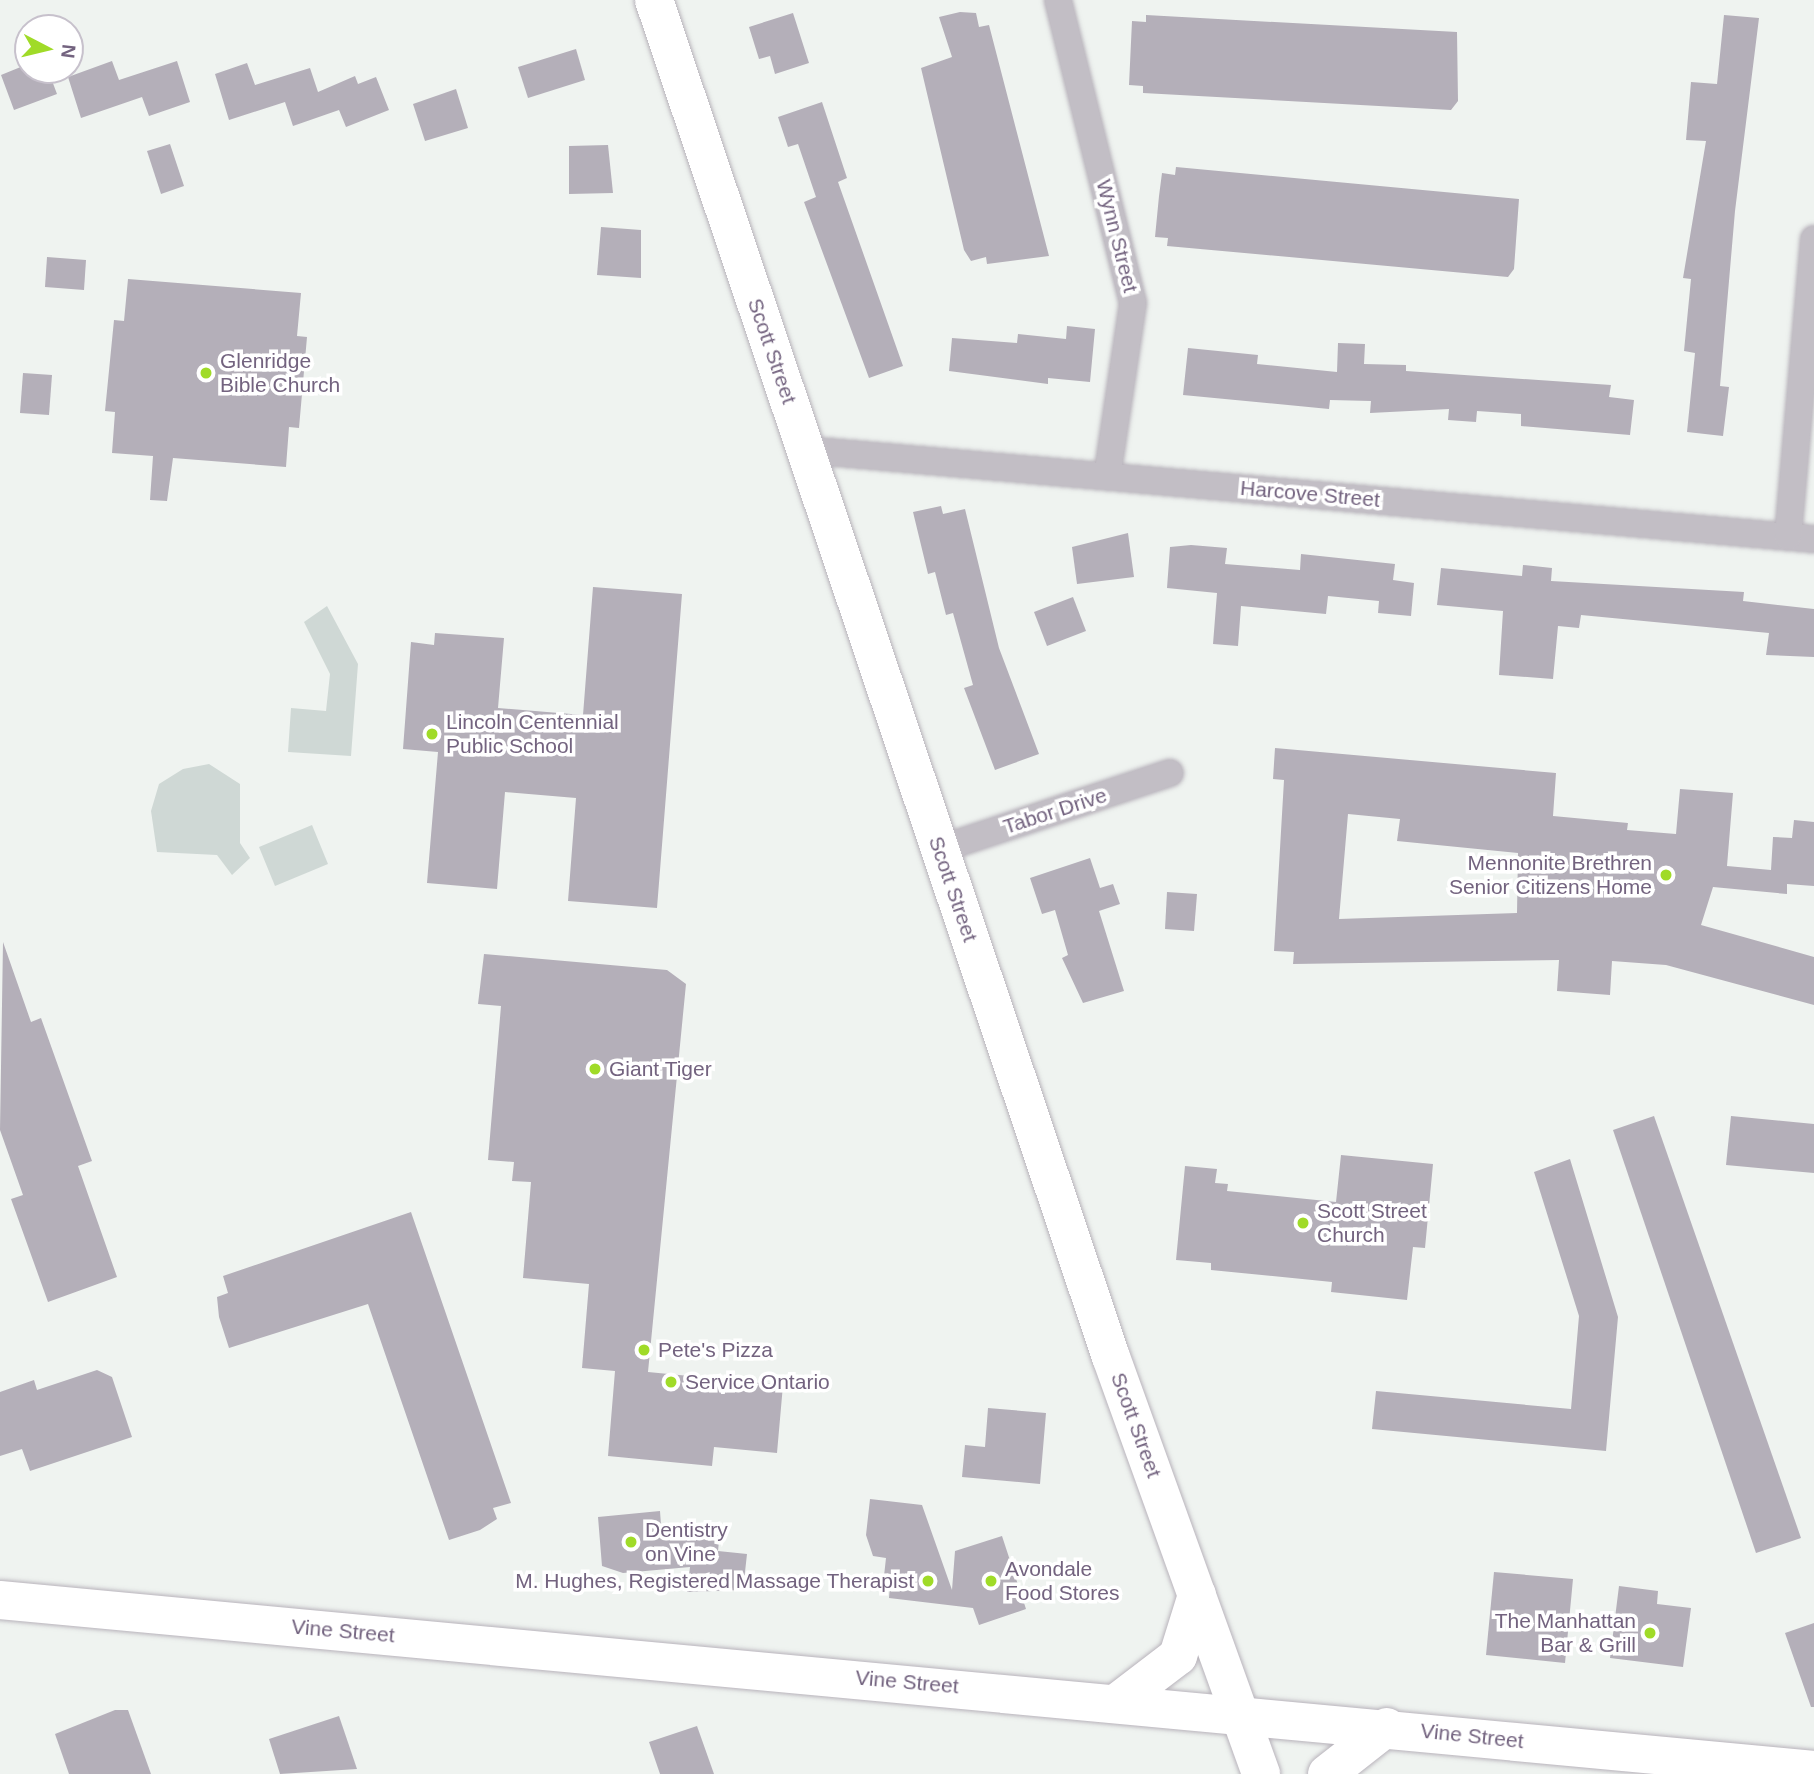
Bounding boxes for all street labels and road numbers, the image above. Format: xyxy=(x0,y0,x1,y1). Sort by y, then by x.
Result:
street label: Wynn Street xyxy=(1091,177,1143,295)
street label: Scott Street xyxy=(742,295,802,407)
street label: Harcove Street xyxy=(1239,475,1381,513)
street label: Tabor Drive xyxy=(1000,782,1110,840)
street label: Scott Street xyxy=(923,833,983,945)
street label: Scott Street xyxy=(1105,1369,1167,1481)
street label: Vine Street xyxy=(290,1614,396,1648)
street label: Vine Street xyxy=(854,1665,960,1699)
street label: Vine Street xyxy=(1419,1718,1525,1754)

